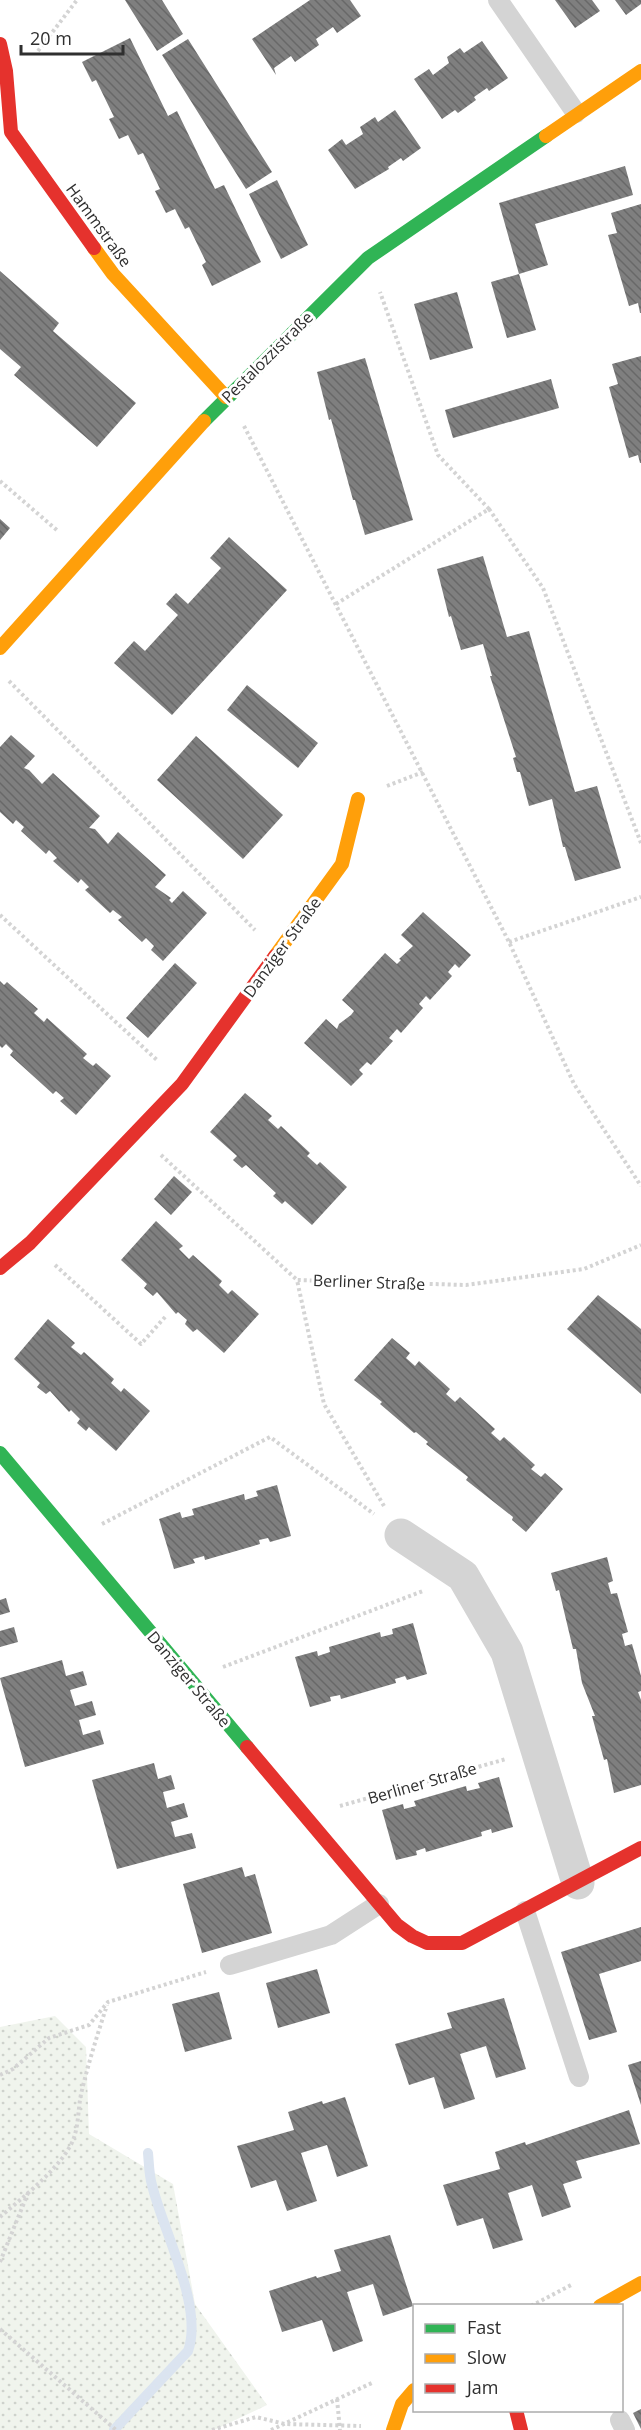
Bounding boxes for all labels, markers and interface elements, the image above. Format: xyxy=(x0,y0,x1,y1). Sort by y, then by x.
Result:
scale bar xyxy=(21,18,123,56)
text: 20 m xyxy=(30,26,72,50)
street label: Hammstraße xyxy=(61,179,137,271)
street label: Pestalozzistraße xyxy=(216,306,318,408)
street label: Danziger Straße xyxy=(238,892,326,1002)
street label: Berliner Straße xyxy=(313,1269,426,1295)
street label: Danziger Straße xyxy=(142,1626,236,1732)
street label: Berliner Straße xyxy=(365,1757,479,1809)
legend xyxy=(413,2304,623,2412)
text: Fast xyxy=(467,2315,501,2339)
text: Slow xyxy=(467,2345,506,2369)
text: Jam xyxy=(465,2375,499,2399)

